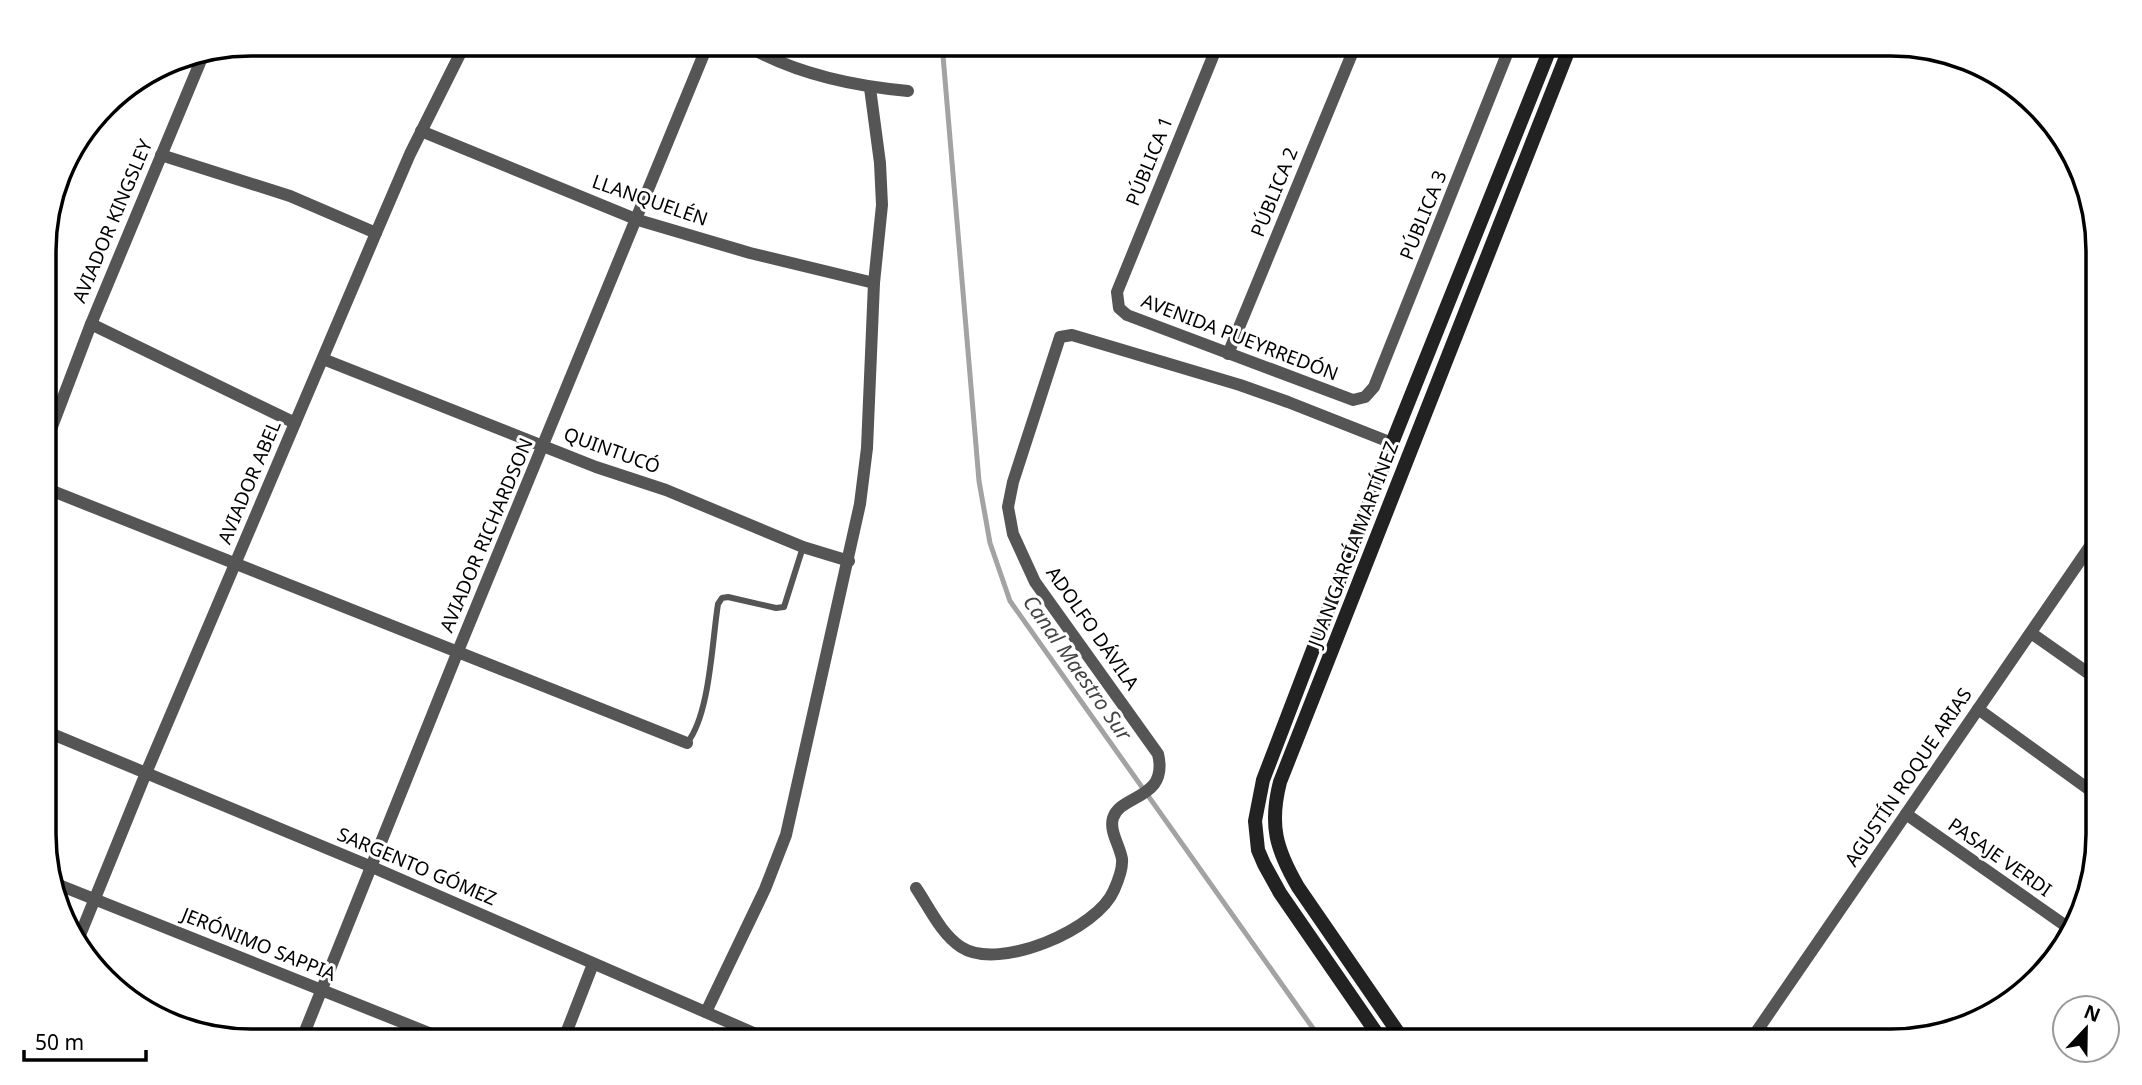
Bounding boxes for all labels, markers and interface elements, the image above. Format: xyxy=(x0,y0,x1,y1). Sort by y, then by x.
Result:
street label: PÚBLICA 1 xyxy=(1119,113,1179,209)
street label: AVIADOR KINGSLEY xyxy=(66,135,158,307)
street label: PÚBLICA 2 xyxy=(1244,144,1304,240)
street label: PÚBLICA 3 xyxy=(1393,167,1453,263)
street label: LLANQUELÉN xyxy=(589,168,711,232)
street label: AVENIDA PUEYRREDÓN xyxy=(1138,287,1342,387)
street label: AVIADOR ABEL xyxy=(211,416,287,548)
street label: QUINTUCÓ xyxy=(560,421,664,479)
street label: AVIADOR RICHARDSON xyxy=(433,434,539,636)
street label: JUAN GARCÍA MARTÍNEZ xyxy=(1301,438,1404,652)
street label: ADOLFO DÁVILA xyxy=(1041,561,1146,696)
water label: Canal Maestro Sur xyxy=(1017,589,1139,747)
street label: AGUSTÍN ROQUE ARIAS xyxy=(1838,683,1978,871)
street label: PASAJE VERDI xyxy=(1943,812,2057,902)
street label: SARGENTO GÓMEZ xyxy=(333,821,501,911)
street label: JERÓNIMO SAPPIA xyxy=(176,900,341,987)
north arrow xyxy=(2051,994,2121,1064)
text: N xyxy=(2080,998,2104,1028)
scale bar xyxy=(24,1018,147,1062)
text: 50 m xyxy=(35,1028,84,1056)

